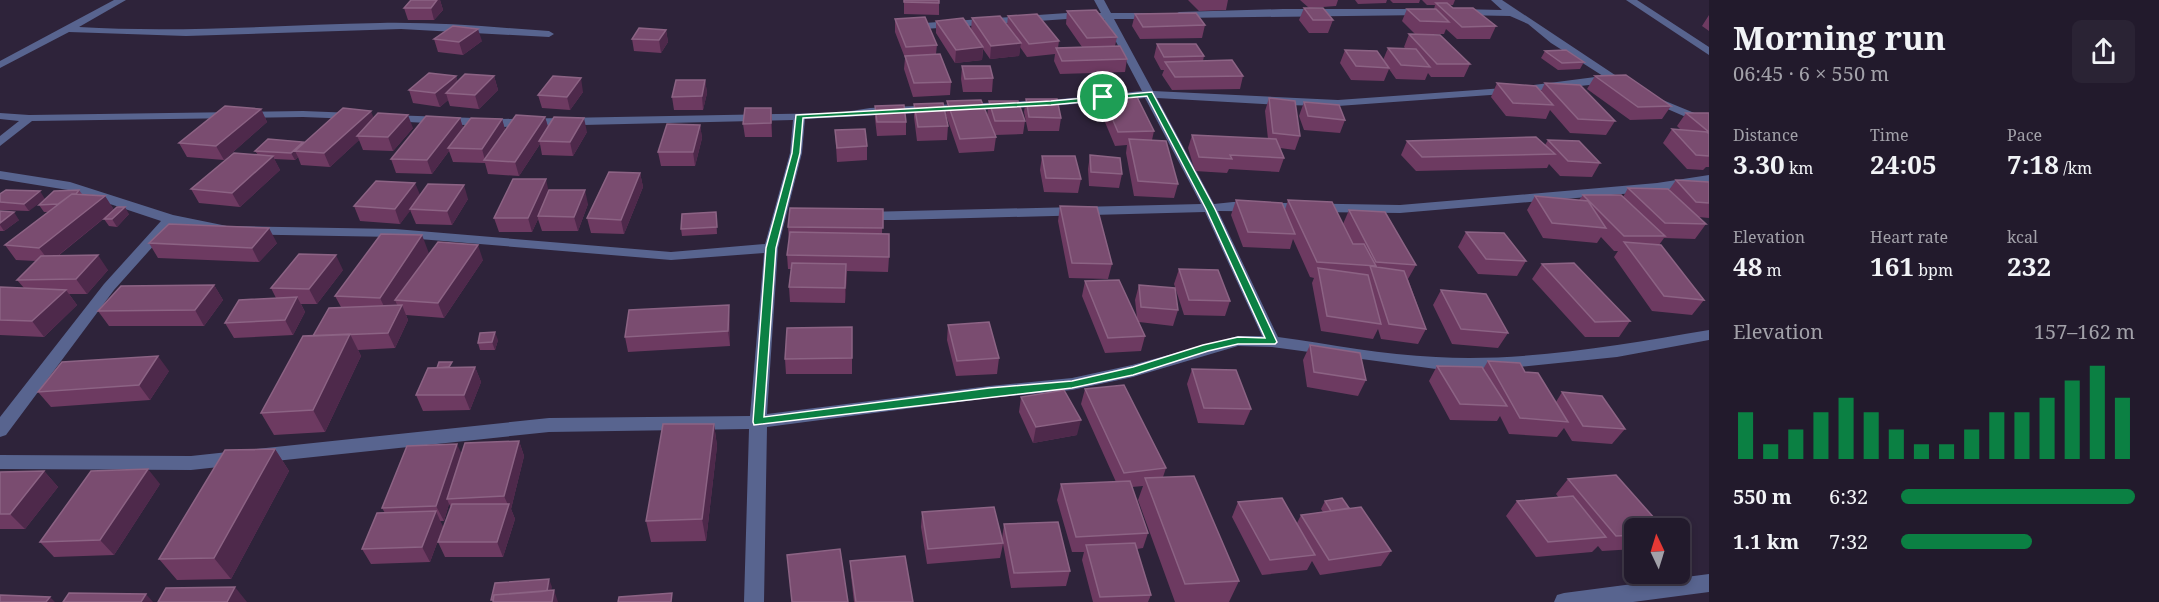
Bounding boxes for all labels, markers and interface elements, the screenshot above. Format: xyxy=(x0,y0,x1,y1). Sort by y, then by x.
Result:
text: Morning run xyxy=(1733,15,1946,60)
button: share xyxy=(2072,20,2135,83)
text: 06:45 · 6 × 550 m xyxy=(1733,60,1889,87)
pin xyxy=(1077,71,1128,122)
icon: arrive xyxy=(1086,80,1119,113)
text: Distance xyxy=(1733,124,1798,146)
text: Time xyxy=(1870,124,1909,146)
text: Pace xyxy=(2007,124,2042,146)
text: 3.30 xyxy=(1733,146,1785,182)
text: 24:05 xyxy=(1870,146,1937,182)
text: 7:18 xyxy=(2007,146,2059,182)
text: km xyxy=(1785,157,1813,179)
text: /km xyxy=(2059,157,2092,179)
text: Elevation xyxy=(1733,226,1805,248)
text: Heart rate xyxy=(1870,226,1948,248)
text: kcal xyxy=(2007,226,2038,248)
text: 48 xyxy=(1733,248,1762,284)
text: 161 xyxy=(1870,248,1914,284)
text: 232 xyxy=(2007,248,2051,284)
text: m xyxy=(1762,259,1782,281)
text: bpm xyxy=(1914,259,1953,281)
text: Elevation xyxy=(1733,318,1823,345)
text: 157–162 m xyxy=(2034,318,2135,345)
text: 550 m xyxy=(1733,483,1792,510)
text: 6:32 xyxy=(1829,483,1868,510)
north arrow xyxy=(1624,518,1690,584)
map controls xyxy=(1624,518,1690,584)
text: 1.1 km xyxy=(1733,528,1799,555)
text: 7:32 xyxy=(1829,528,1868,555)

